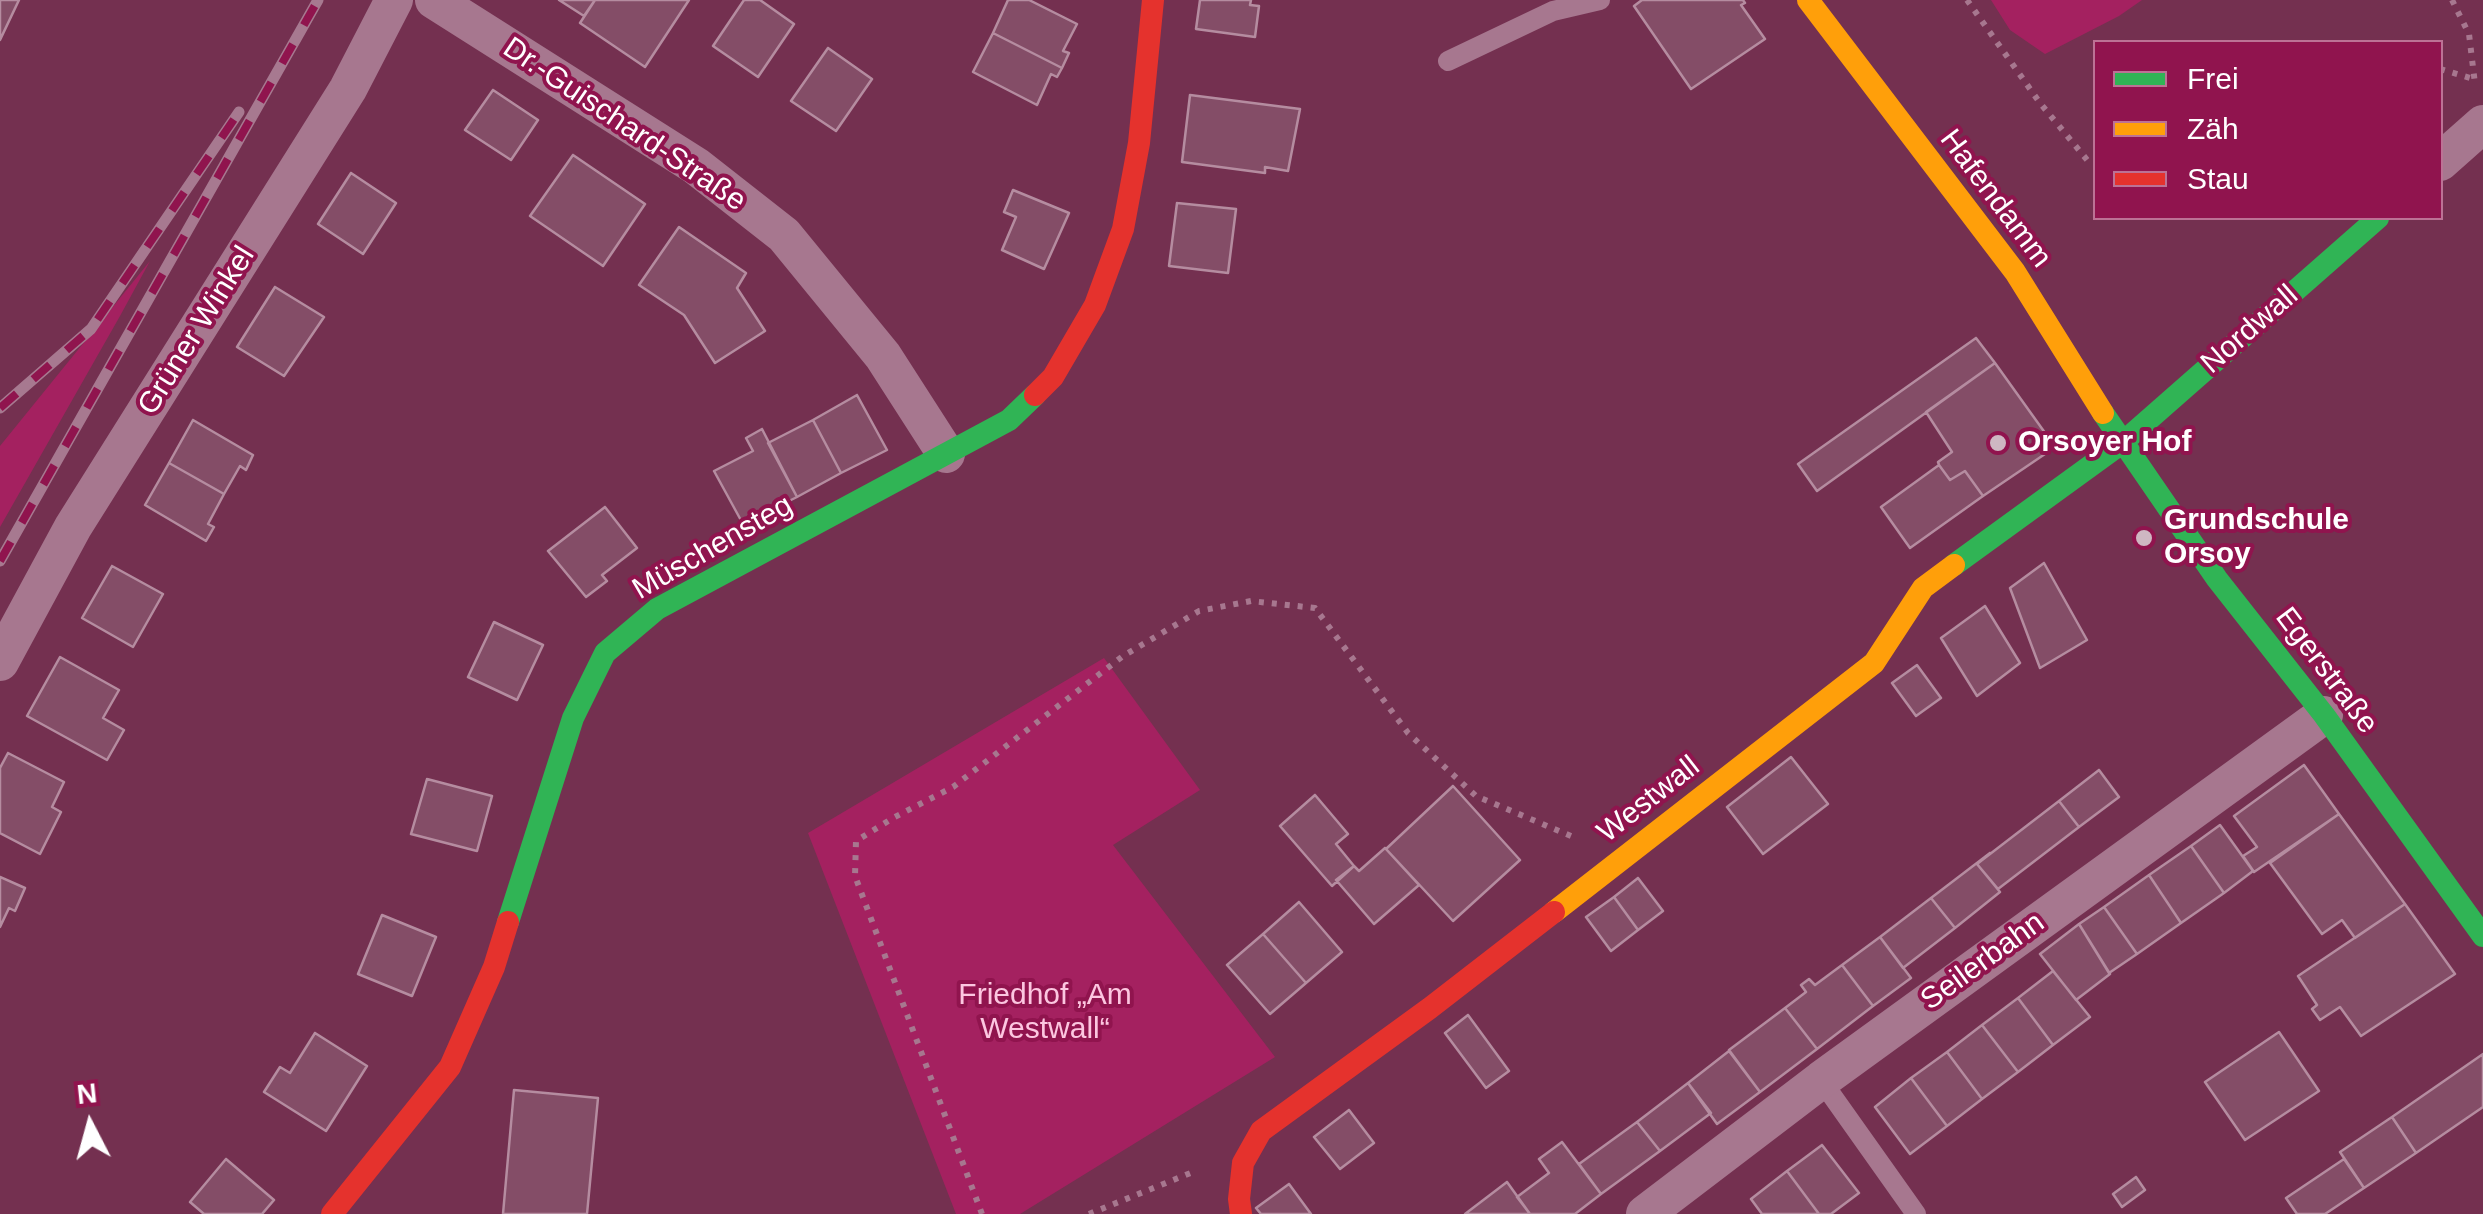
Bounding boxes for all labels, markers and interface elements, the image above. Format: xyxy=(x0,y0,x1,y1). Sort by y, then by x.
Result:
street label: Dr.-Guischard-Straße xyxy=(496,30,752,220)
legend xyxy=(2093,40,2443,220)
text: Frei xyxy=(2187,62,2239,95)
text: Zäh xyxy=(2187,112,2239,145)
street label: Hafendamm xyxy=(1931,123,2059,275)
text: Stau xyxy=(2187,162,2249,195)
street label: Grüner Winkel xyxy=(131,240,263,422)
street label: Nordwall xyxy=(2194,278,2306,382)
place label: Orsoyer Hof xyxy=(2018,425,2191,461)
marker: Orsoyer Hof xyxy=(1987,432,2009,454)
street label: Müschensteg xyxy=(627,488,799,608)
place label: Grundschule Orsoy xyxy=(2164,503,2349,574)
marker: Grundschule Orsoy xyxy=(2133,527,2155,549)
street label: Egerstraße xyxy=(2267,601,2385,741)
street label: Westwall xyxy=(1591,749,1707,851)
street label: Seilerbahn xyxy=(1914,905,2052,1019)
park label: Friedhof „Am Westwall“ xyxy=(958,978,1132,1048)
north arrow xyxy=(40,1074,140,1174)
text: N xyxy=(75,1077,98,1110)

